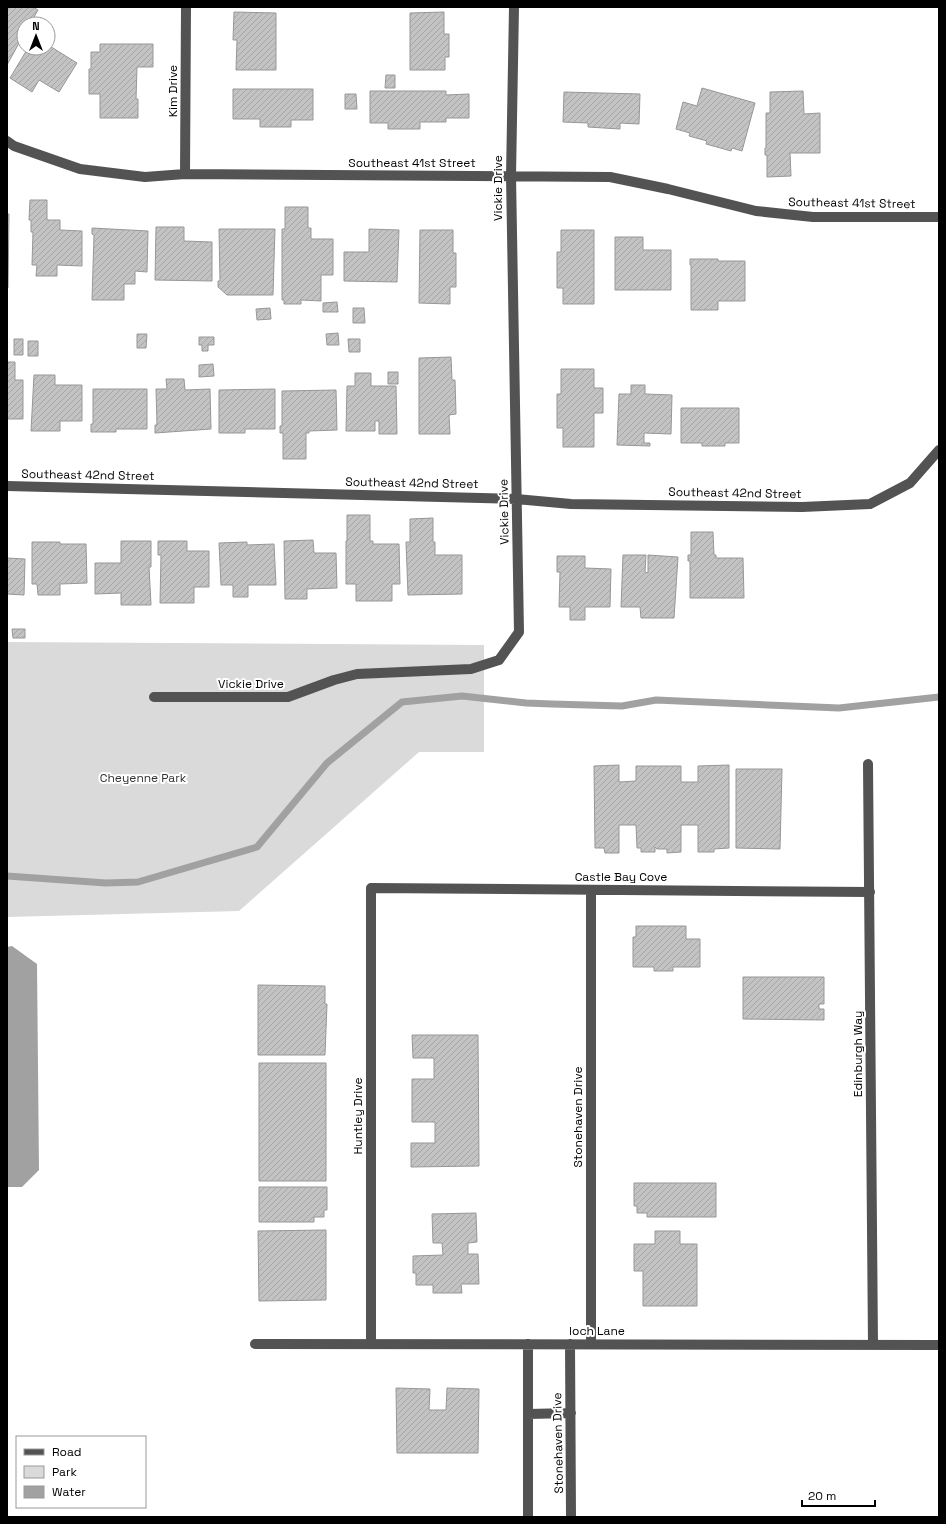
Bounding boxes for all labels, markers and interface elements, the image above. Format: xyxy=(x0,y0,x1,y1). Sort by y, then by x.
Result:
north arrow xyxy=(16,16,56,56)
text: N xyxy=(32,19,40,33)
street label: Kim Drive xyxy=(165,65,181,117)
street label: Southeast 41st Street xyxy=(348,155,476,171)
street label: Vickie Drive xyxy=(490,155,506,221)
street label: Southeast 41st Street xyxy=(788,194,916,212)
street label: Southeast 42nd Street xyxy=(21,466,155,484)
street label: Southeast 42nd Street xyxy=(345,474,479,492)
street label: Vickie Drive xyxy=(495,479,513,545)
street label: Southeast 42nd Street xyxy=(668,484,802,502)
street label: Vickie Drive xyxy=(218,676,284,692)
park label: Cheyenne Park xyxy=(100,770,187,786)
street label: Castle Bay Cove xyxy=(575,869,667,885)
street label: Edinburgh Way xyxy=(850,1011,866,1097)
street label: Stonehaven Drive xyxy=(570,1067,586,1168)
street label: Huntley Drive xyxy=(350,1077,366,1155)
street label: loch Lane xyxy=(569,1323,625,1339)
street label: Stonehaven Drive xyxy=(549,1392,567,1494)
legend xyxy=(16,1436,146,1508)
text: Road xyxy=(52,1444,81,1460)
text: Park xyxy=(52,1464,77,1480)
scale bar xyxy=(802,1482,875,1508)
text: Water xyxy=(52,1484,86,1500)
text: 20 m xyxy=(808,1488,836,1504)

